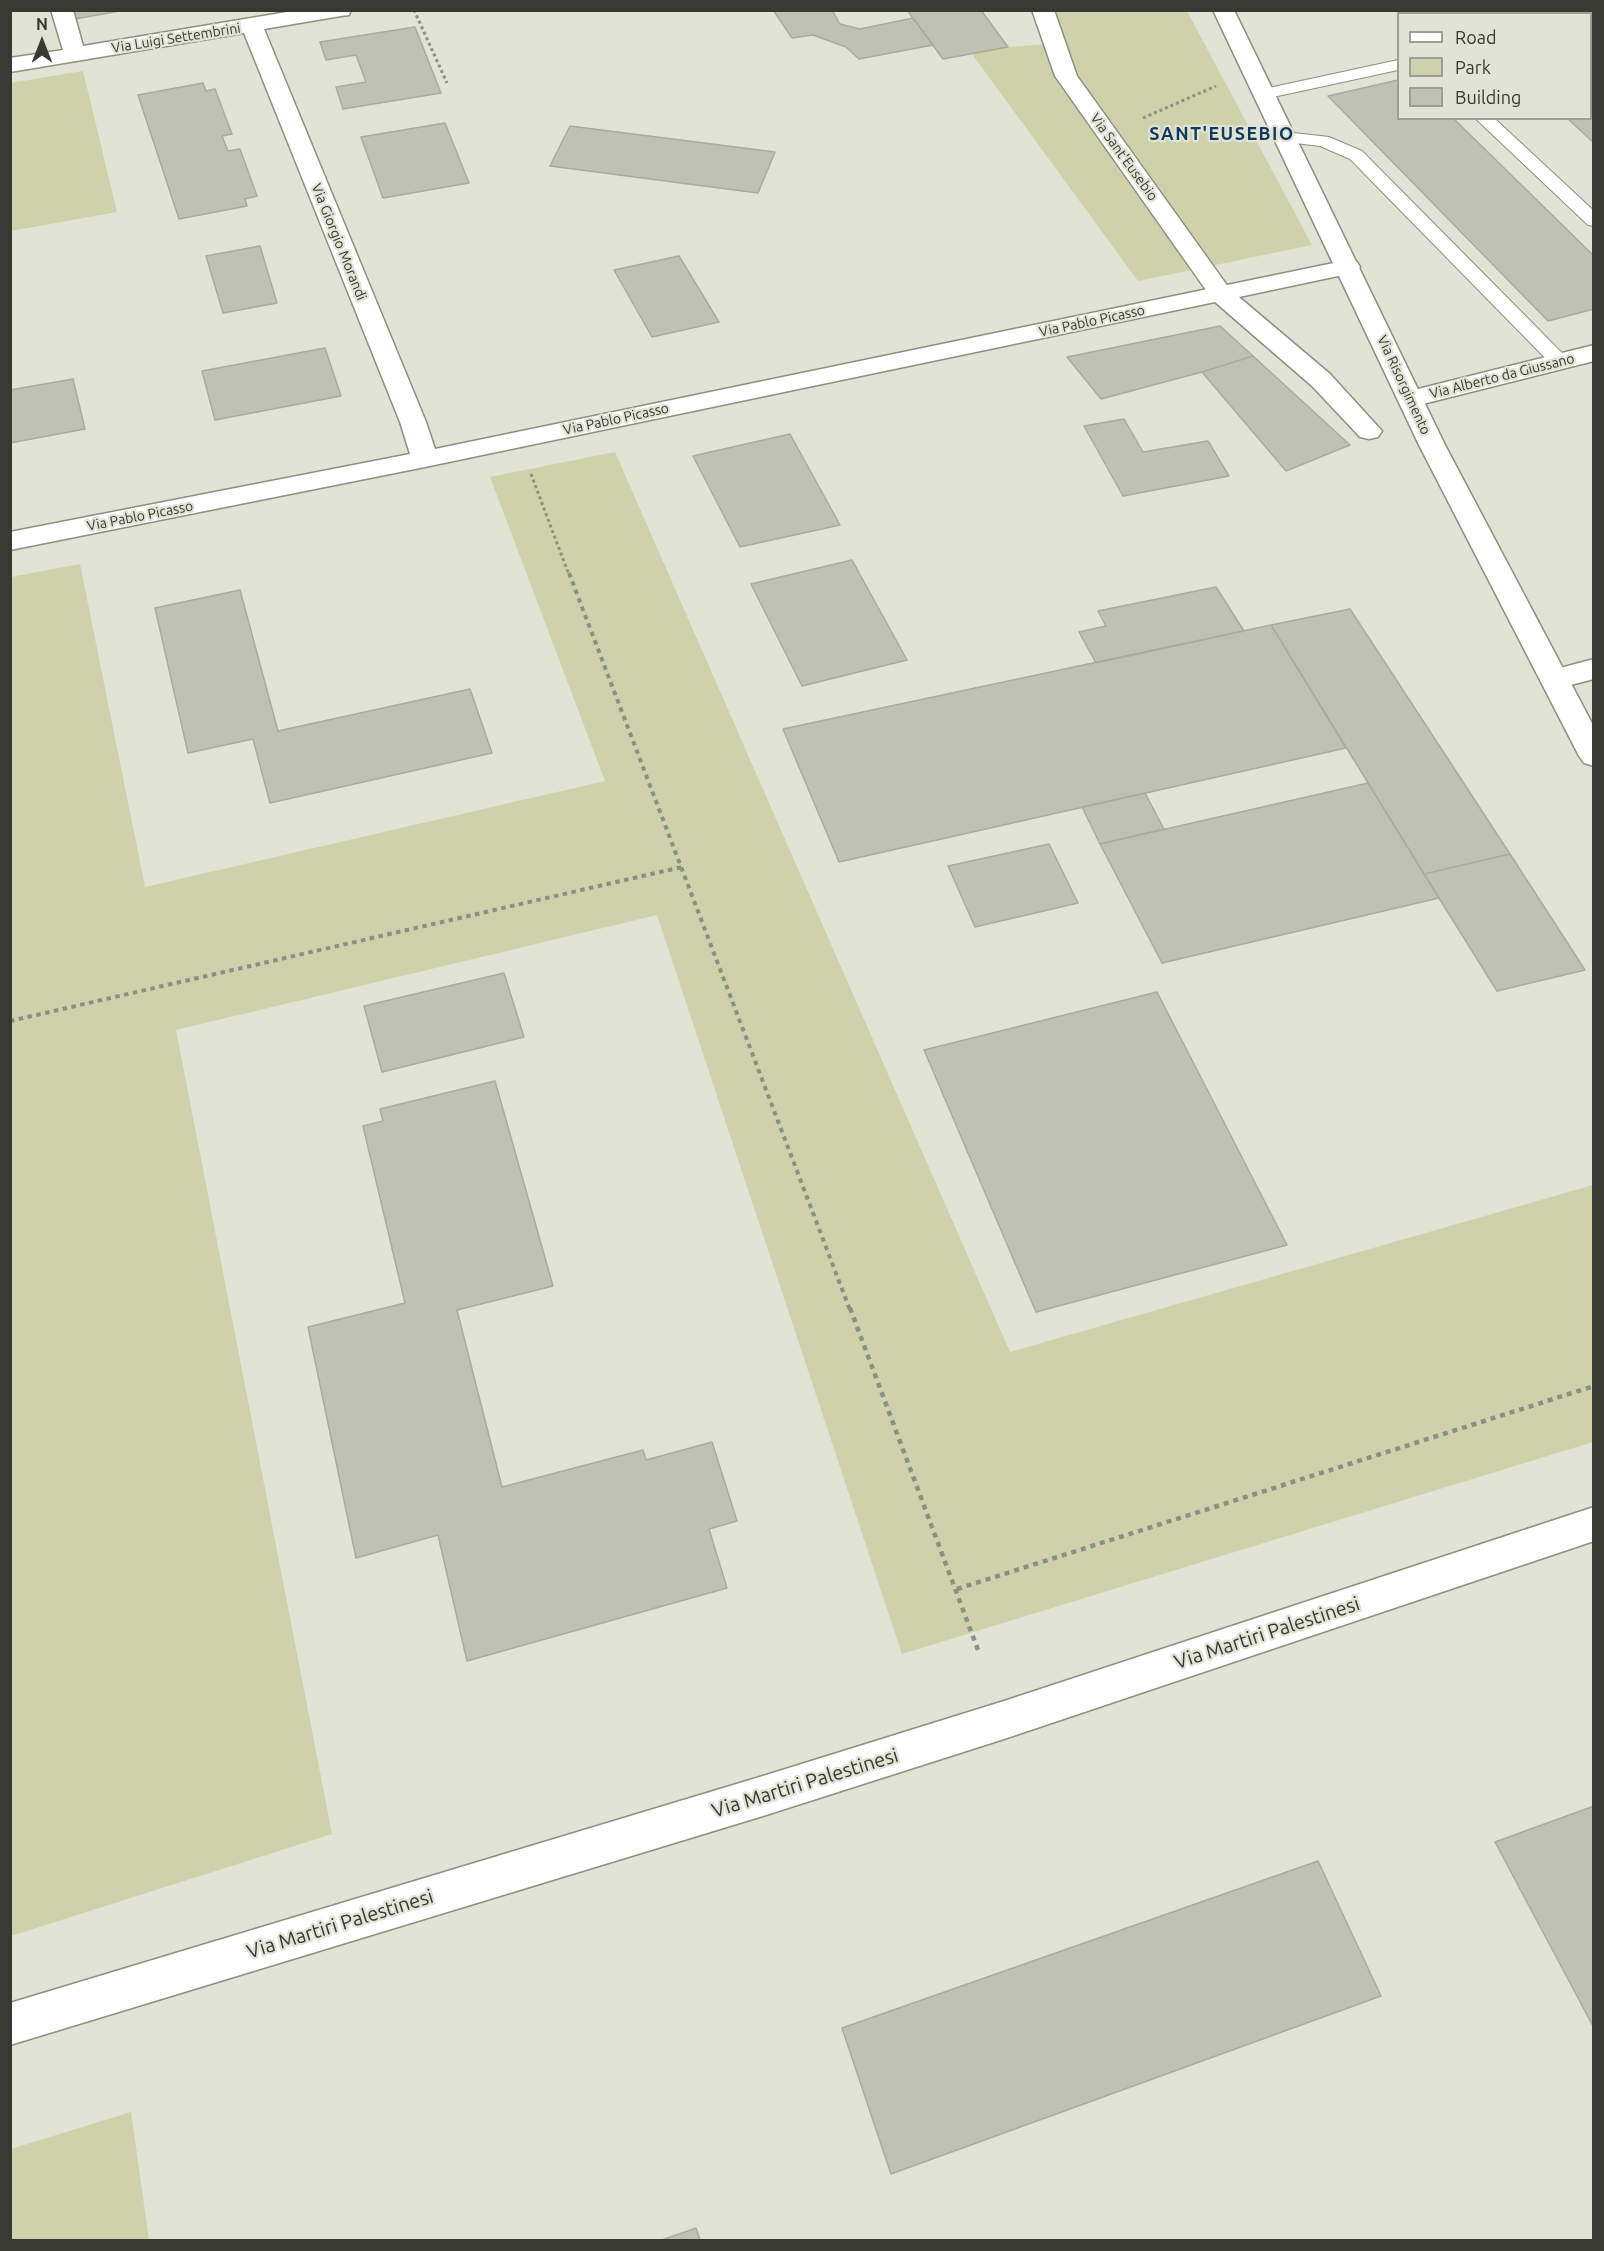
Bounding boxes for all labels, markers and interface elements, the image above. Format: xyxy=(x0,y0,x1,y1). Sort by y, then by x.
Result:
north arrow xyxy=(12,12,72,72)
legend xyxy=(1397,12,1592,120)
text: N xyxy=(36,15,48,33)
street label: Via Luigi Settembrini xyxy=(110,19,242,57)
text: Road xyxy=(1455,27,1497,47)
text: Park xyxy=(1455,57,1491,77)
text: Building xyxy=(1455,87,1521,107)
street label: Via Sant'Eusebio xyxy=(1087,110,1161,204)
district label: SANT'EUSEBIO xyxy=(1149,123,1295,145)
street label: Via Giorgio Morandi xyxy=(308,181,370,303)
street label: Via Pablo Picasso xyxy=(1038,302,1146,340)
street label: Via Risorgimento xyxy=(1374,333,1434,437)
street label: Via Alberto da Giussano xyxy=(1428,350,1576,402)
street label: Via Pablo Picasso xyxy=(562,400,670,438)
street label: Via Pablo Picasso xyxy=(86,497,194,535)
street label: Via Martiri Palestinesi xyxy=(1171,1592,1363,1674)
street label: Via Martiri Palestinesi xyxy=(709,1743,901,1823)
street label: Via Martiri Palestinesi xyxy=(244,1884,436,1964)

